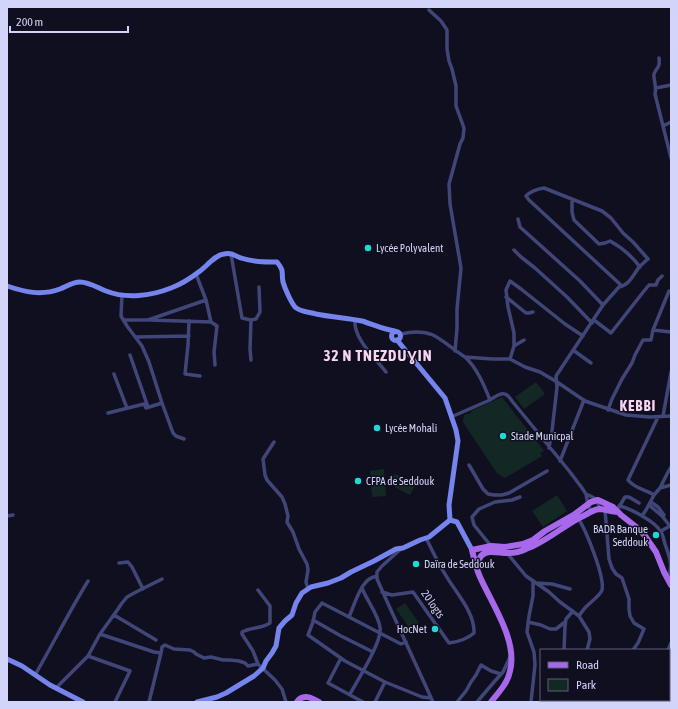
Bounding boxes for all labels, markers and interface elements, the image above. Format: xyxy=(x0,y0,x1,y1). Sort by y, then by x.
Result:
scale bar xyxy=(10,8,128,34)
text: 200 m xyxy=(16,15,43,29)
place label: Lycée Polyvalent xyxy=(376,242,444,254)
marker: Lycée Polyvalent xyxy=(363,243,373,253)
district label: 32 N TNEZDUƔIN xyxy=(323,347,433,364)
district label: KEBBI xyxy=(620,397,656,414)
place label: Lycée Mohali xyxy=(385,422,437,434)
marker: Lycée Mohali xyxy=(372,423,382,433)
place label: Stade Municpal xyxy=(511,430,574,442)
marker: Stade Municpal xyxy=(498,431,508,441)
place label: CFPA de Seddouk xyxy=(366,475,434,487)
marker: CFPA de Seddouk xyxy=(353,476,363,486)
place label: BADR Banque Seddouk xyxy=(593,523,648,548)
marker: BADR Banque Seddouk xyxy=(651,530,661,540)
place label: Daïra de Seddouk xyxy=(424,558,495,570)
marker: Daïra de Seddouk xyxy=(411,559,421,569)
street label: 20 logts xyxy=(419,588,447,620)
place label: HocNet xyxy=(397,623,427,635)
marker: HocNet xyxy=(430,624,440,634)
legend xyxy=(540,649,670,701)
text: Road xyxy=(576,658,599,672)
text: Park xyxy=(576,678,597,692)

